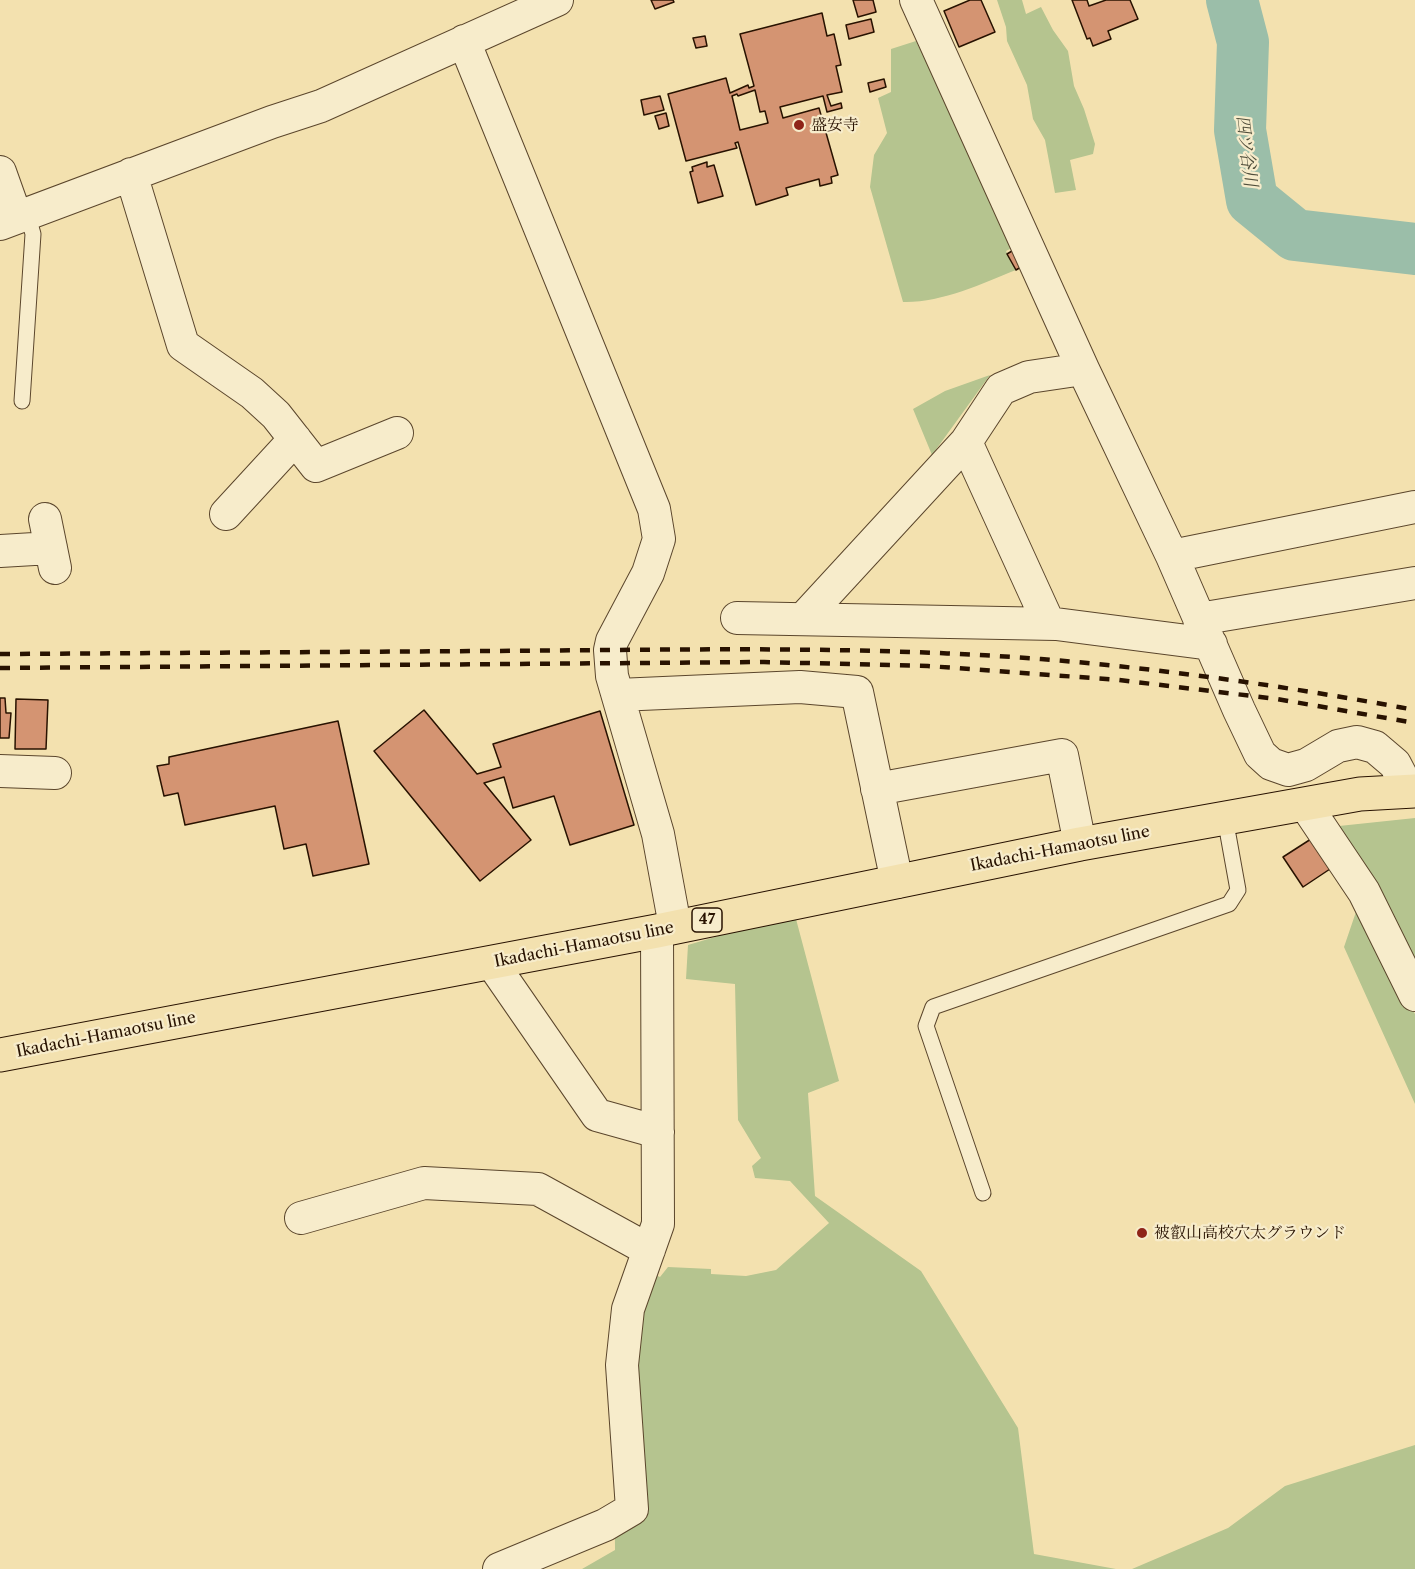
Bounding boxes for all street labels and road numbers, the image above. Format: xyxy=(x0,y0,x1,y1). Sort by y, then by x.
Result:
street label: Ikadachi-Hamaotsu line xyxy=(969,822,1151,876)
road number: 47 xyxy=(692,908,722,932)
street label: Ikadachi-Hamaotsu line xyxy=(493,918,675,972)
street label: Ikadachi-Hamaotsu line xyxy=(15,1008,197,1062)

